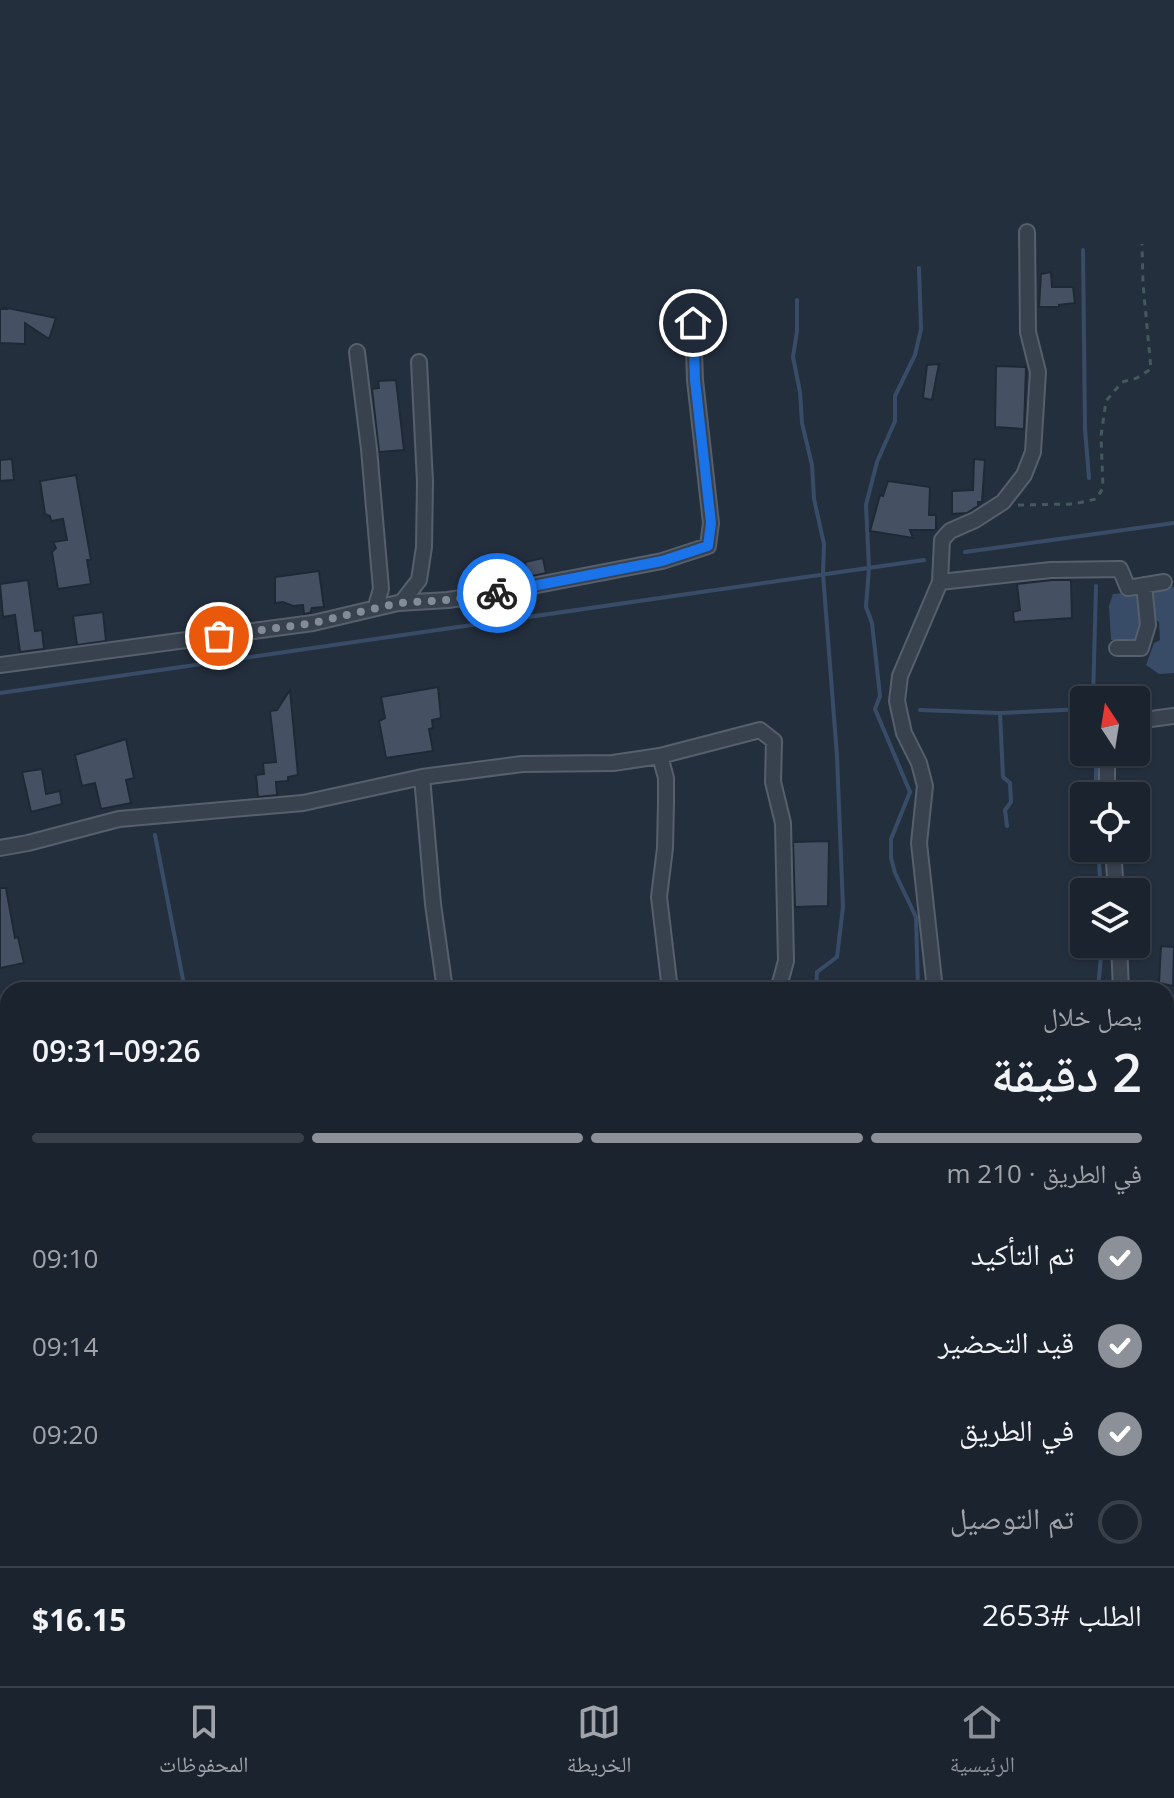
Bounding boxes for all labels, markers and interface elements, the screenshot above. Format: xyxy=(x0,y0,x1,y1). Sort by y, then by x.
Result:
pin xyxy=(659,289,727,357)
icon: home xyxy=(671,301,715,345)
courier xyxy=(457,553,537,633)
icon: bike xyxy=(475,571,519,615)
pin xyxy=(185,602,253,670)
icon: bag xyxy=(197,614,241,658)
north arrow xyxy=(1070,686,1150,766)
map controls xyxy=(1070,686,1150,958)
button: locate xyxy=(1070,782,1150,862)
button: layers xyxy=(1070,878,1150,958)
text: يصل خلال xyxy=(1043,998,1142,1034)
text: 09:26–09:31 xyxy=(32,1030,201,1071)
text: 2 دقيقة xyxy=(991,1036,1142,1107)
text: في الطريق · 210 m xyxy=(947,1155,1142,1191)
text: تم التأكيد xyxy=(971,1233,1074,1274)
icon: check xyxy=(1098,1236,1142,1280)
text: 09:10 xyxy=(32,1240,98,1276)
text: قيد التحضير xyxy=(938,1321,1074,1362)
icon: check xyxy=(1098,1324,1142,1368)
text: 09:14 xyxy=(32,1328,98,1364)
text: في الطريق xyxy=(959,1409,1074,1450)
icon: check xyxy=(1098,1412,1142,1456)
text: 09:20 xyxy=(32,1416,98,1452)
text: تم التوصيل xyxy=(950,1497,1074,1538)
text: الطلب #2653 xyxy=(982,1594,1142,1635)
text: $16.15 xyxy=(32,1599,126,1640)
tab: المحفوظات xyxy=(159,1700,249,1786)
tab: الخريطة xyxy=(567,1700,632,1786)
tab: الرئيسية xyxy=(950,1700,1015,1786)

